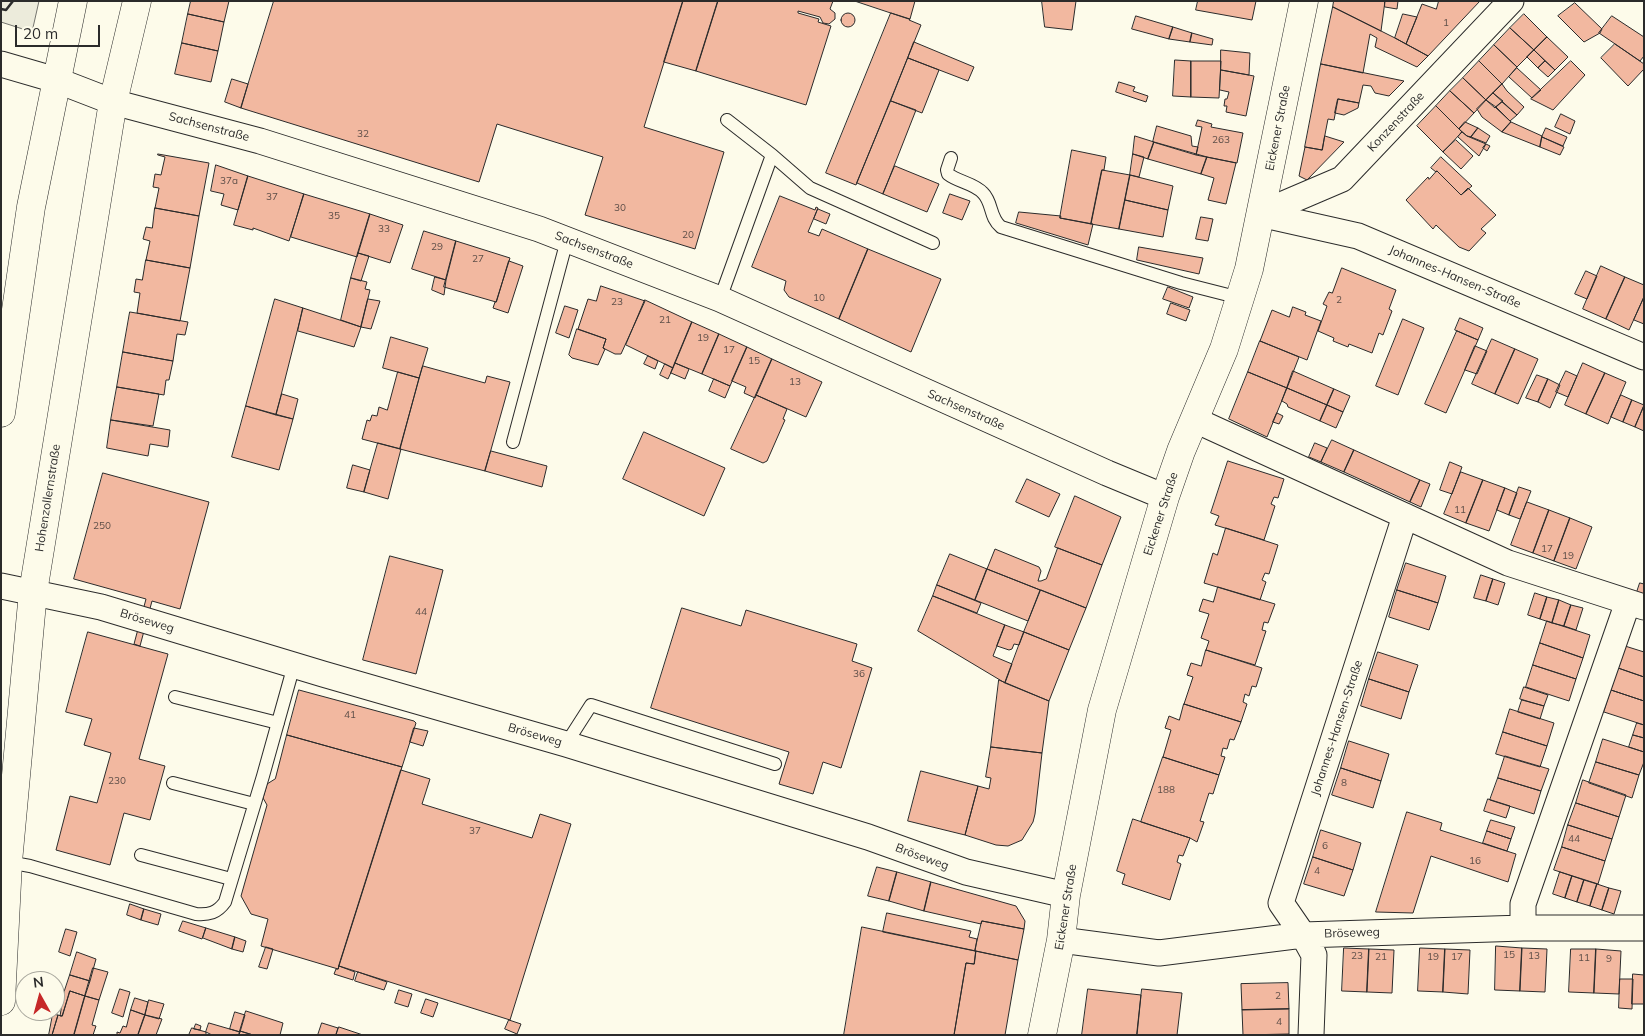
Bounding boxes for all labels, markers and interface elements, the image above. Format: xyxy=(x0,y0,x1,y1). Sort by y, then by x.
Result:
scale bar xyxy=(18,15,102,47)
house number: 1 xyxy=(1443,17,1449,29)
text: 20 m xyxy=(23,24,58,43)
street label: Eickener Straße xyxy=(1263,84,1293,172)
street label: Konzenstraße xyxy=(1365,89,1427,155)
street label: Sachsenstraße xyxy=(167,109,251,145)
house number: 32 xyxy=(357,128,369,140)
house number: 263 xyxy=(1212,134,1230,146)
house number: 37a xyxy=(220,175,238,187)
house number: 37 xyxy=(266,191,278,203)
house number: 30 xyxy=(614,202,626,214)
house number: 35 xyxy=(328,210,340,222)
house number: 33 xyxy=(378,223,390,235)
street label: Sachsenstraße xyxy=(553,228,635,272)
house number: 20 xyxy=(682,229,694,241)
house number: 29 xyxy=(431,241,443,253)
street label: Johannes-Hansen-Straße xyxy=(1387,243,1523,311)
house number: 27 xyxy=(472,253,484,265)
house number: 10 xyxy=(813,292,825,304)
house number: 2 xyxy=(1336,294,1342,306)
house number: 23 xyxy=(611,296,623,308)
house number: 21 xyxy=(659,314,671,326)
house number: 19 xyxy=(697,332,709,344)
house number: 17 xyxy=(723,344,735,356)
house number: 15 xyxy=(748,355,760,367)
house number: 13 xyxy=(789,376,801,388)
street label: Sachsenstraße xyxy=(925,387,1007,433)
street label: Hohenzollernstraße xyxy=(32,443,64,553)
street label: Eickener Straße xyxy=(1141,471,1181,557)
house number: 11 xyxy=(1454,504,1466,516)
house number: 250 xyxy=(93,520,111,532)
house number: 17 xyxy=(1541,543,1553,555)
house number: 19 xyxy=(1562,550,1574,562)
street label: Bröseweg xyxy=(118,606,176,636)
house number: 44 xyxy=(415,606,427,618)
street label: Johannes-Hansen-Straße xyxy=(1308,658,1366,798)
house number: 36 xyxy=(853,668,865,680)
house number: 41 xyxy=(344,709,356,721)
street label: Bröseweg xyxy=(506,720,564,750)
house number: 230 xyxy=(108,775,126,787)
house number: 8 xyxy=(1341,777,1347,789)
house number: 188 xyxy=(1157,784,1175,796)
house number: 37 xyxy=(469,825,481,837)
house number: 44 xyxy=(1568,833,1580,845)
house number: 6 xyxy=(1322,840,1328,852)
street label: Bröseweg xyxy=(893,841,951,873)
house number: 16 xyxy=(1469,855,1481,867)
street label: Eickener Straße xyxy=(1052,863,1080,951)
house number: 4 xyxy=(1314,865,1320,877)
street label: Bröseweg xyxy=(1324,925,1380,941)
house number: 15 xyxy=(1503,949,1515,961)
house number: 23 xyxy=(1351,950,1363,962)
house number: 13 xyxy=(1528,950,1540,962)
house number: 21 xyxy=(1375,951,1387,963)
house number: 19 xyxy=(1427,951,1439,963)
house number: 17 xyxy=(1451,951,1463,963)
house number: 11 xyxy=(1578,952,1590,964)
house number: 9 xyxy=(1606,953,1612,965)
north arrow xyxy=(15,971,65,1021)
text: N xyxy=(32,973,45,992)
house number: 2 xyxy=(1275,990,1281,1002)
house number: 4 xyxy=(1276,1016,1282,1028)

